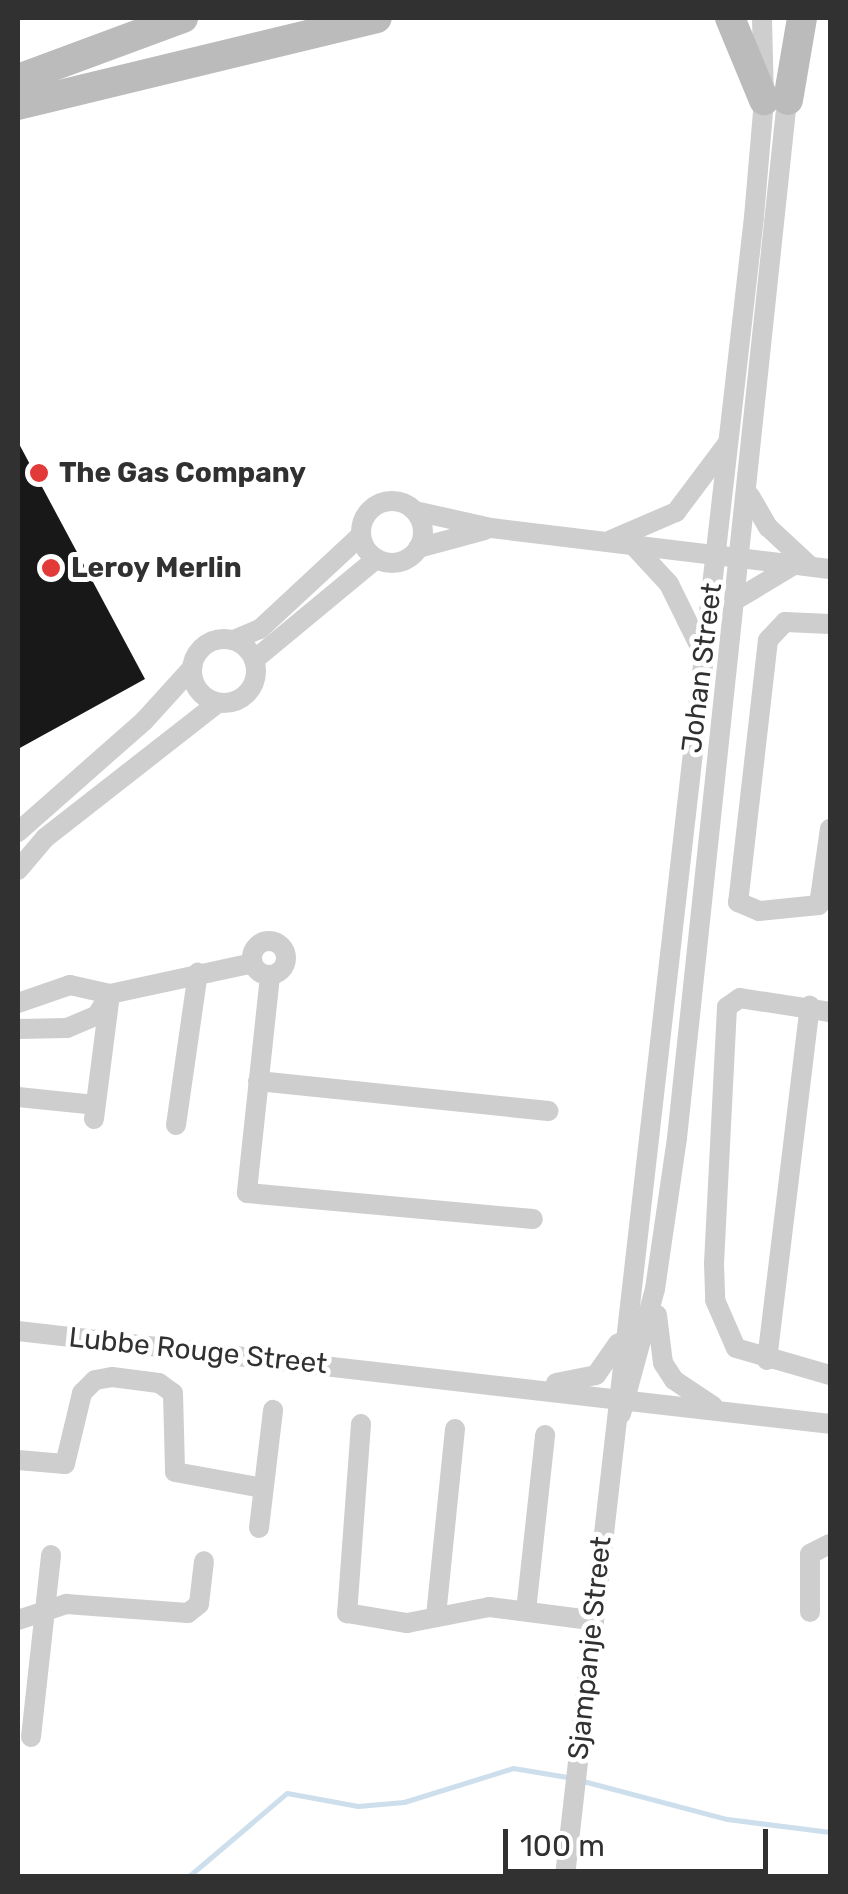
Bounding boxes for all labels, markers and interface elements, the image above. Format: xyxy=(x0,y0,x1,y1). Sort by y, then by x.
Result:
place label: The Gas Company xyxy=(59,456,306,490)
marker: The Gas Company xyxy=(28,462,50,484)
place label: Leroy Merlin xyxy=(71,551,242,585)
marker: Leroy Merlin xyxy=(40,557,62,579)
street label: Johan Street xyxy=(675,581,729,755)
street label: Lubbe Rouge Street xyxy=(67,1321,329,1381)
street label: Sjampanje Street xyxy=(562,1535,618,1761)
scale bar xyxy=(508,1809,773,1871)
text: 100 m xyxy=(520,1828,605,1864)

